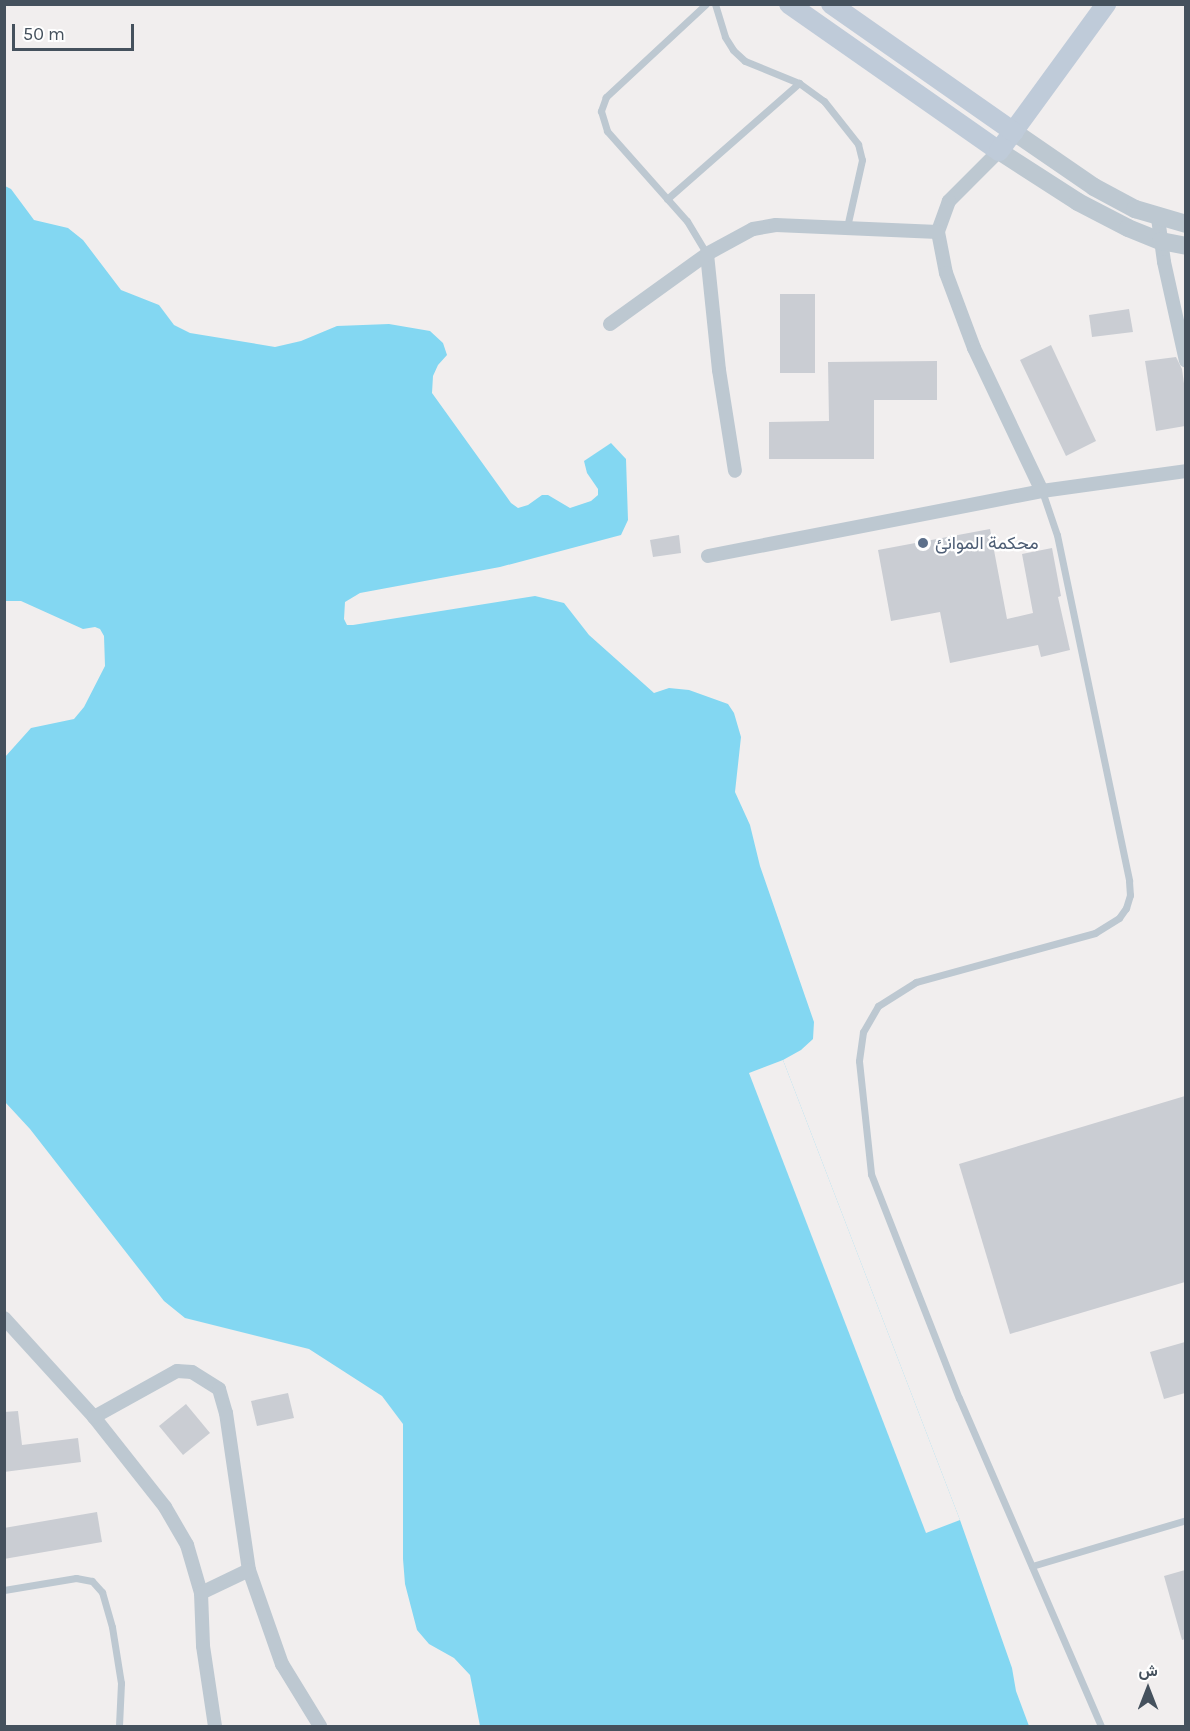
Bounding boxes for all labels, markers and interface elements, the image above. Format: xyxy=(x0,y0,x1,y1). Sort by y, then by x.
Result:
scale bar xyxy=(15,12,136,50)
text: 50 m xyxy=(23,23,65,45)
place label: محكمة الموانئ xyxy=(935,532,1039,554)
marker: محكمة الموانئ xyxy=(916,536,930,550)
north arrow xyxy=(1118,1659,1178,1719)
text: ش xyxy=(1138,1661,1158,1680)

